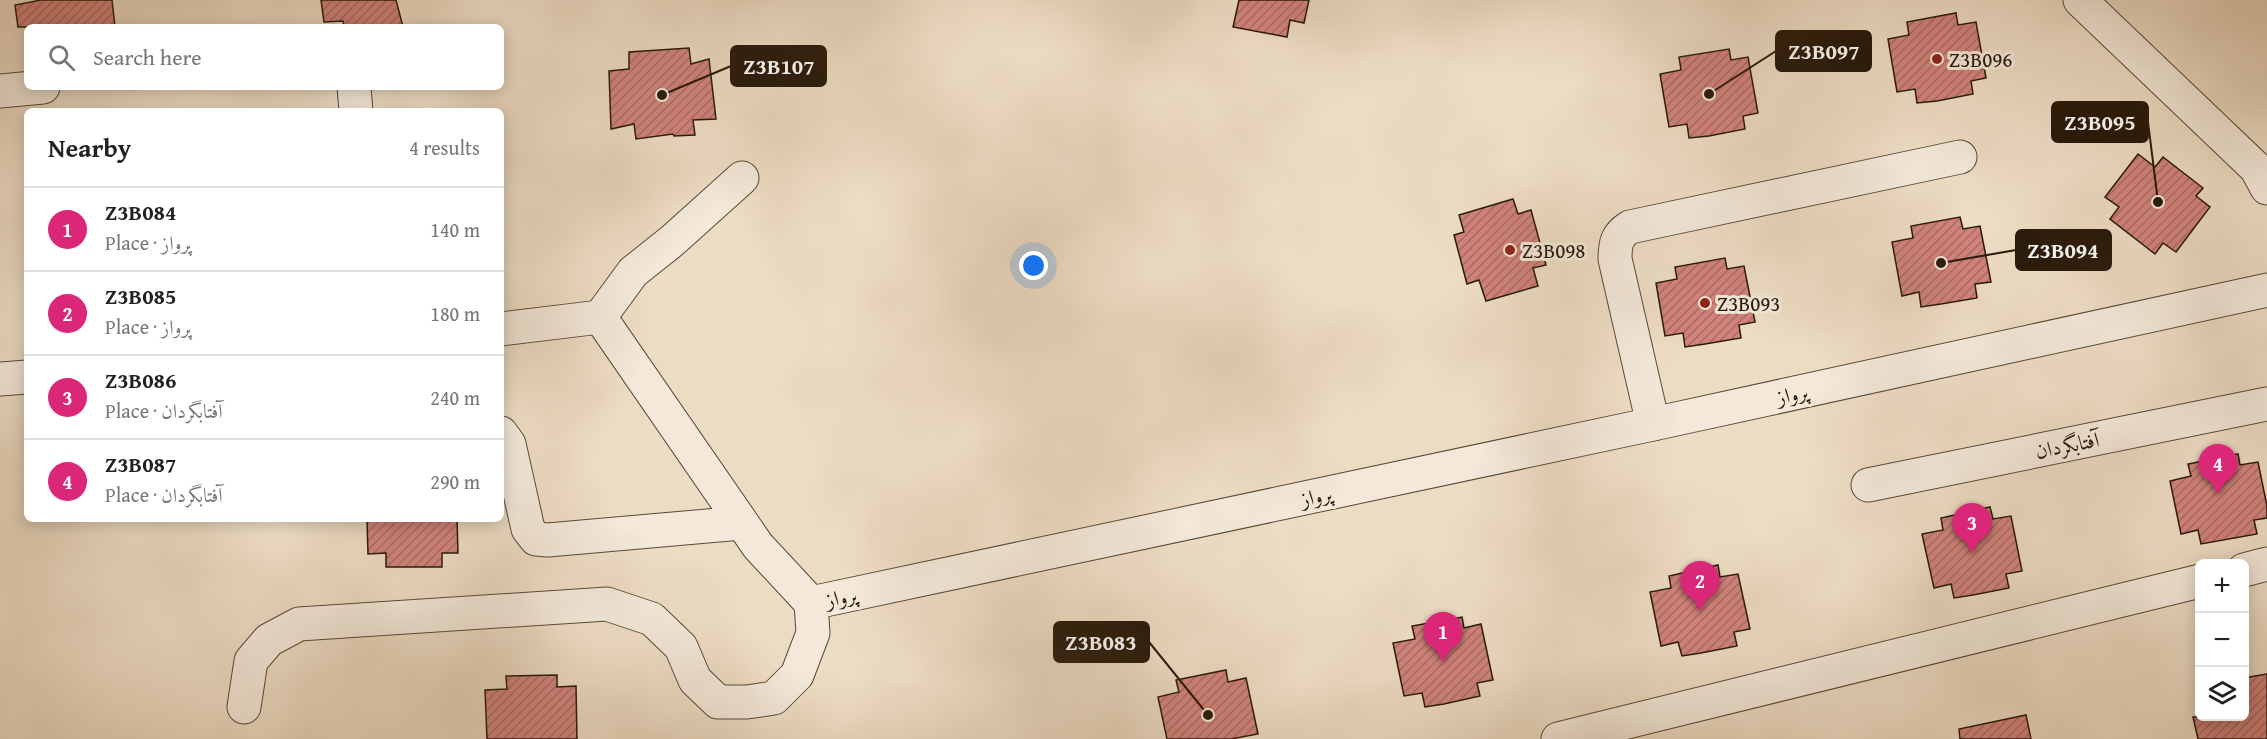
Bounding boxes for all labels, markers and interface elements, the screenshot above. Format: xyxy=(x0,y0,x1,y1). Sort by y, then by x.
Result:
search box xyxy=(24,24,504,90)
callout: Z3B097 xyxy=(1776,31,1871,71)
text: Z3B097 xyxy=(1788,35,1860,67)
icon: search xyxy=(45,41,78,74)
text: Search here xyxy=(93,41,202,73)
place label: Z3B096 xyxy=(1949,44,2012,75)
callout: Z3B107 xyxy=(731,46,826,86)
text: Z3B107 xyxy=(743,50,815,82)
marker: Z3B096 xyxy=(1930,52,1944,66)
callout: Z3B095 xyxy=(2052,102,2148,142)
text: Z3B095 xyxy=(2064,106,2136,138)
text: Nearby xyxy=(48,128,131,167)
text: 4 results xyxy=(409,133,480,162)
text: Z3B084 xyxy=(105,196,176,228)
text: 1 xyxy=(62,215,73,244)
text: 140 m xyxy=(430,215,480,244)
text: Place · پرواز xyxy=(105,228,191,257)
callout: Z3B094 xyxy=(2016,230,2111,270)
text: Z3B094 xyxy=(2027,234,2099,266)
place label: Z3B098 xyxy=(1522,235,1585,266)
marker: Z3B098 xyxy=(1503,243,1517,257)
your location xyxy=(1019,251,1048,280)
text: Z3B085 xyxy=(105,280,176,312)
place label: Z3B093 xyxy=(1717,288,1780,319)
marker: Z3B093 xyxy=(1698,296,1712,310)
text: 2 xyxy=(62,299,73,328)
text: 180 m xyxy=(430,299,480,328)
text: Place · پرواز xyxy=(105,312,191,341)
text: Z3B086 xyxy=(105,364,176,396)
street label: پرواز xyxy=(1772,375,1813,413)
text: 3 xyxy=(62,383,73,412)
text: 240 m xyxy=(430,383,480,412)
text: Place · آفتابگردان xyxy=(105,396,223,425)
street label: آفتابگردان xyxy=(2032,423,2104,466)
pin: 4 xyxy=(2198,444,2238,494)
text: Z3B087 xyxy=(105,448,176,480)
text: 4 xyxy=(62,467,73,496)
text: 290 m xyxy=(430,467,480,496)
street label: پرواز xyxy=(1296,477,1337,515)
text: Place · آفتابگردان xyxy=(105,480,223,509)
pin: 3 xyxy=(1952,504,1992,553)
map controls xyxy=(2195,559,2249,721)
button: + xyxy=(2195,559,2249,613)
pin: 2 xyxy=(1680,562,1720,611)
street label: پرواز xyxy=(821,578,862,616)
pin: 1 xyxy=(1424,612,1462,662)
button: − xyxy=(2195,613,2249,667)
callout: Z3B083 xyxy=(1054,622,1149,662)
text: Z3B083 xyxy=(1065,626,1137,658)
button: layers xyxy=(2195,667,2249,721)

